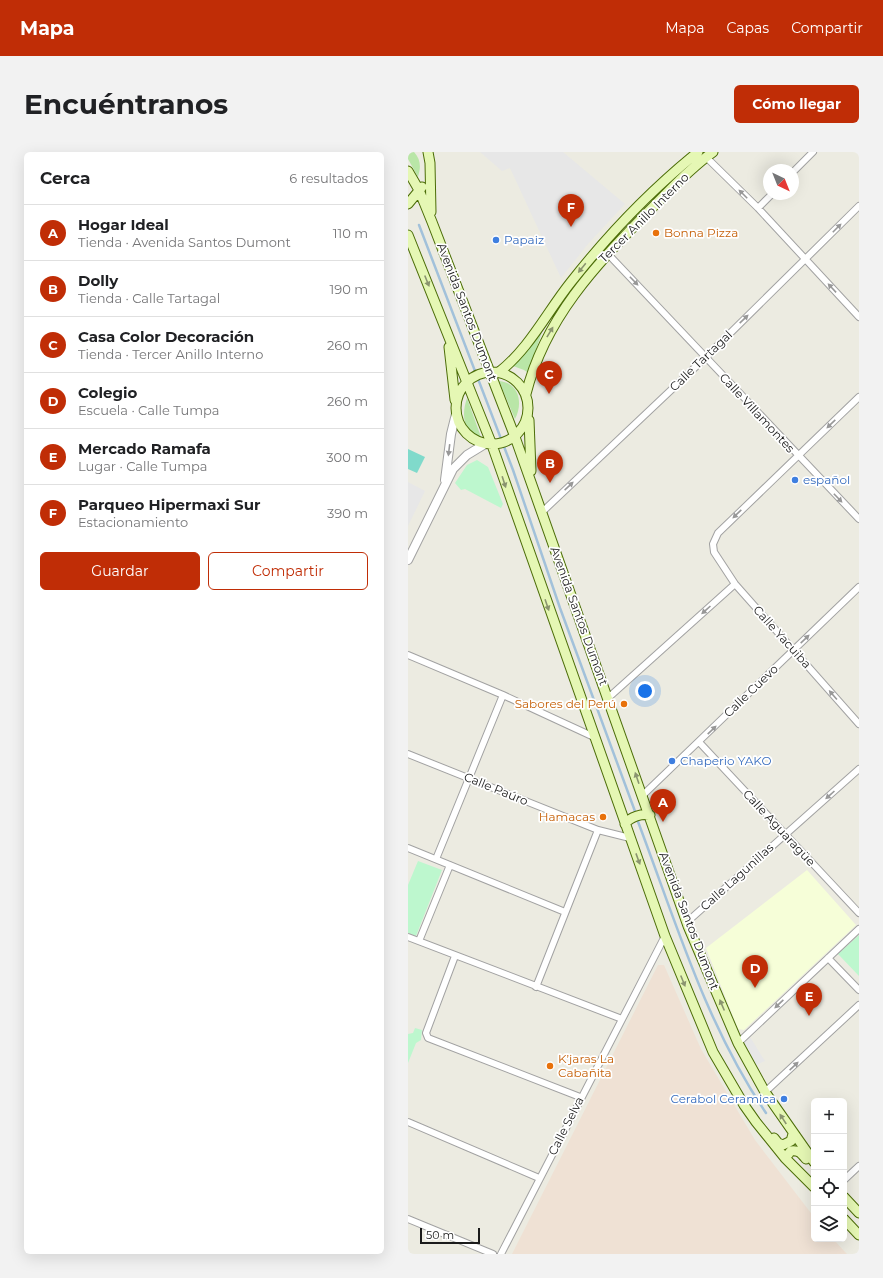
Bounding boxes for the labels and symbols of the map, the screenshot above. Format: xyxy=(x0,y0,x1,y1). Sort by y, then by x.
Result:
north arrow xyxy=(763,164,799,200)
street label: Tercer Anillo Interno xyxy=(596,170,692,266)
one-way arrow xyxy=(738,189,748,199)
pin: F xyxy=(558,194,584,227)
one-way arrow xyxy=(832,223,842,233)
place label: Bonna Pizza xyxy=(664,225,738,240)
marker: Bonna Pizza xyxy=(651,228,661,238)
place label: Papaiz xyxy=(504,232,544,247)
marker: Papaiz xyxy=(491,235,501,245)
street label: Avenida Santos Dumont xyxy=(434,241,501,383)
one-way arrow xyxy=(578,263,586,274)
one-way arrow xyxy=(424,275,430,287)
one-way arrow xyxy=(629,276,639,286)
one-way arrow xyxy=(827,283,837,293)
one-way arrow xyxy=(740,314,749,324)
one-way arrow xyxy=(547,326,554,338)
street label: Calle Tartagal xyxy=(666,327,735,394)
pin: C xyxy=(536,361,562,394)
street label: Calle Villamontes xyxy=(717,370,798,456)
one-way arrow xyxy=(826,419,836,429)
one-way arrow xyxy=(446,444,452,456)
pin: B xyxy=(537,450,563,483)
place label: español xyxy=(803,472,850,487)
marker: español xyxy=(790,475,800,485)
one-way arrow xyxy=(501,476,507,488)
one-way arrow xyxy=(565,482,574,491)
one-way arrow xyxy=(833,493,843,503)
one-way arrow xyxy=(732,509,742,519)
street label: Avenida Santos Dumont xyxy=(547,544,612,687)
one-way arrow xyxy=(545,599,551,611)
street label: Calle Yacuiba xyxy=(750,602,815,671)
one-way arrow xyxy=(701,606,711,615)
one-way arrow xyxy=(800,634,810,644)
street label: Calle Cuevo xyxy=(720,661,781,720)
your location xyxy=(635,681,655,701)
one-way arrow xyxy=(829,690,838,700)
place label: Sabores del Perú xyxy=(515,696,616,711)
marker: Sabores del Perú xyxy=(619,699,629,709)
one-way arrow xyxy=(707,725,717,735)
place label: Chaperio YAKO xyxy=(680,753,772,768)
marker: Chaperio YAKO xyxy=(667,756,677,766)
street label: Calle Paúro xyxy=(462,769,531,808)
one-way arrow xyxy=(633,772,639,784)
street label: Calle Aguaragüe xyxy=(740,786,819,869)
pin: A xyxy=(650,789,676,822)
one-way arrow xyxy=(825,790,835,800)
place label: Hamacas xyxy=(539,809,595,824)
marker: Hamacas xyxy=(598,812,608,822)
street label: Calle Lagunillas xyxy=(697,840,777,913)
street label: Avenida Santos Dumont xyxy=(656,850,723,992)
one-way arrow xyxy=(635,854,641,866)
pin: D xyxy=(742,955,768,988)
one-way arrow xyxy=(681,975,687,987)
pin: E xyxy=(796,983,822,1016)
one-way arrow xyxy=(718,999,725,1011)
one-way arrow xyxy=(775,999,784,1008)
place label: K’jaras La Cabañita xyxy=(558,1051,614,1080)
marker: K’jaras La Cabañita xyxy=(545,1061,555,1071)
one-way arrow xyxy=(789,1061,799,1071)
place label: Cerabol Ceramica xyxy=(670,1091,776,1106)
street label: Calle Selva xyxy=(544,1094,587,1157)
marker: Cerabol Ceramica xyxy=(779,1094,789,1104)
one-way arrow xyxy=(779,1114,787,1124)
scale bar xyxy=(420,1226,480,1245)

